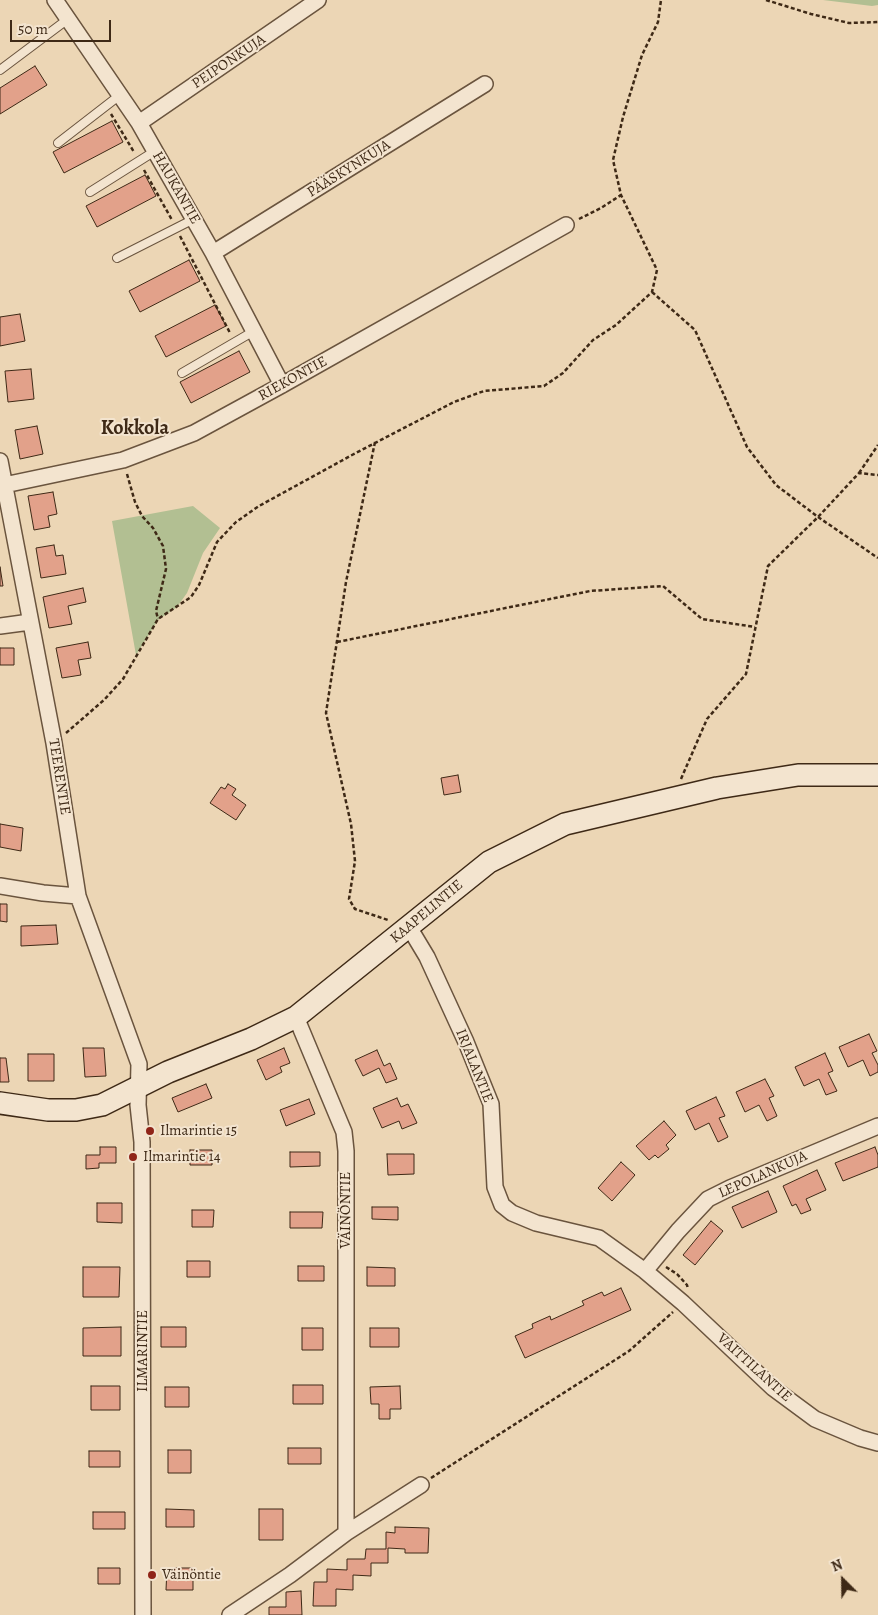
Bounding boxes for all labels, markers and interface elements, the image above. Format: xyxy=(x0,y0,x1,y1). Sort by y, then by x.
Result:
scale bar xyxy=(12,10,114,42)
text: 50 m xyxy=(18,19,48,39)
street label: PEIPONKUJA xyxy=(189,31,269,93)
street label: PÄÄSKYNKUJA xyxy=(304,136,394,202)
street label: HAUKANTIE xyxy=(148,148,204,228)
street label: RIEKONTIE xyxy=(255,353,331,405)
district label: Kokkola xyxy=(101,417,169,441)
street label: TEERENTIE xyxy=(44,738,74,816)
street label: KAAPELINTIE xyxy=(387,876,467,948)
street label: IRJALANTIE xyxy=(451,1027,497,1105)
place label: Ilmarintie 15 xyxy=(160,1122,237,1140)
marker: Ilmarintie 15 xyxy=(144,1125,156,1137)
street label: LEPOLANKUJA xyxy=(716,1147,810,1203)
place label: Ilmarintie 14 xyxy=(143,1148,221,1166)
marker: Ilmarintie 14 xyxy=(127,1151,139,1163)
street label: VÄINÖNTIE xyxy=(337,1172,355,1248)
street label: ILMARINTIE xyxy=(134,1310,152,1392)
street label: VAITTILANTIE xyxy=(713,1330,795,1406)
north arrow xyxy=(818,1555,868,1605)
text: N xyxy=(829,1555,845,1576)
place label: Väinöntie xyxy=(162,1566,221,1584)
marker: Väinöntie xyxy=(146,1569,158,1581)

